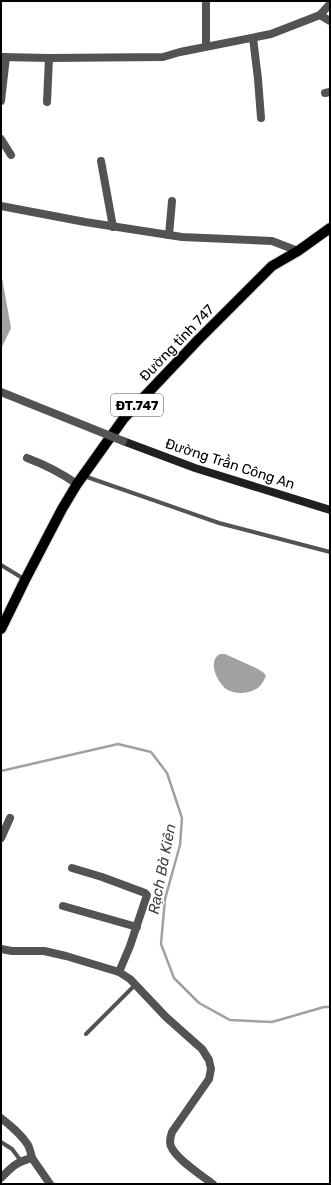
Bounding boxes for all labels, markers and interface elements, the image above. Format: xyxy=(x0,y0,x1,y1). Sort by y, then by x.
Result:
street label: Đường tỉnh 747 xyxy=(136,301,218,385)
road number: ĐT.747 xyxy=(111,394,163,416)
street label: Đường Trần Công An xyxy=(163,434,297,493)
water label: Rạch Bà Kiên xyxy=(144,822,180,916)

